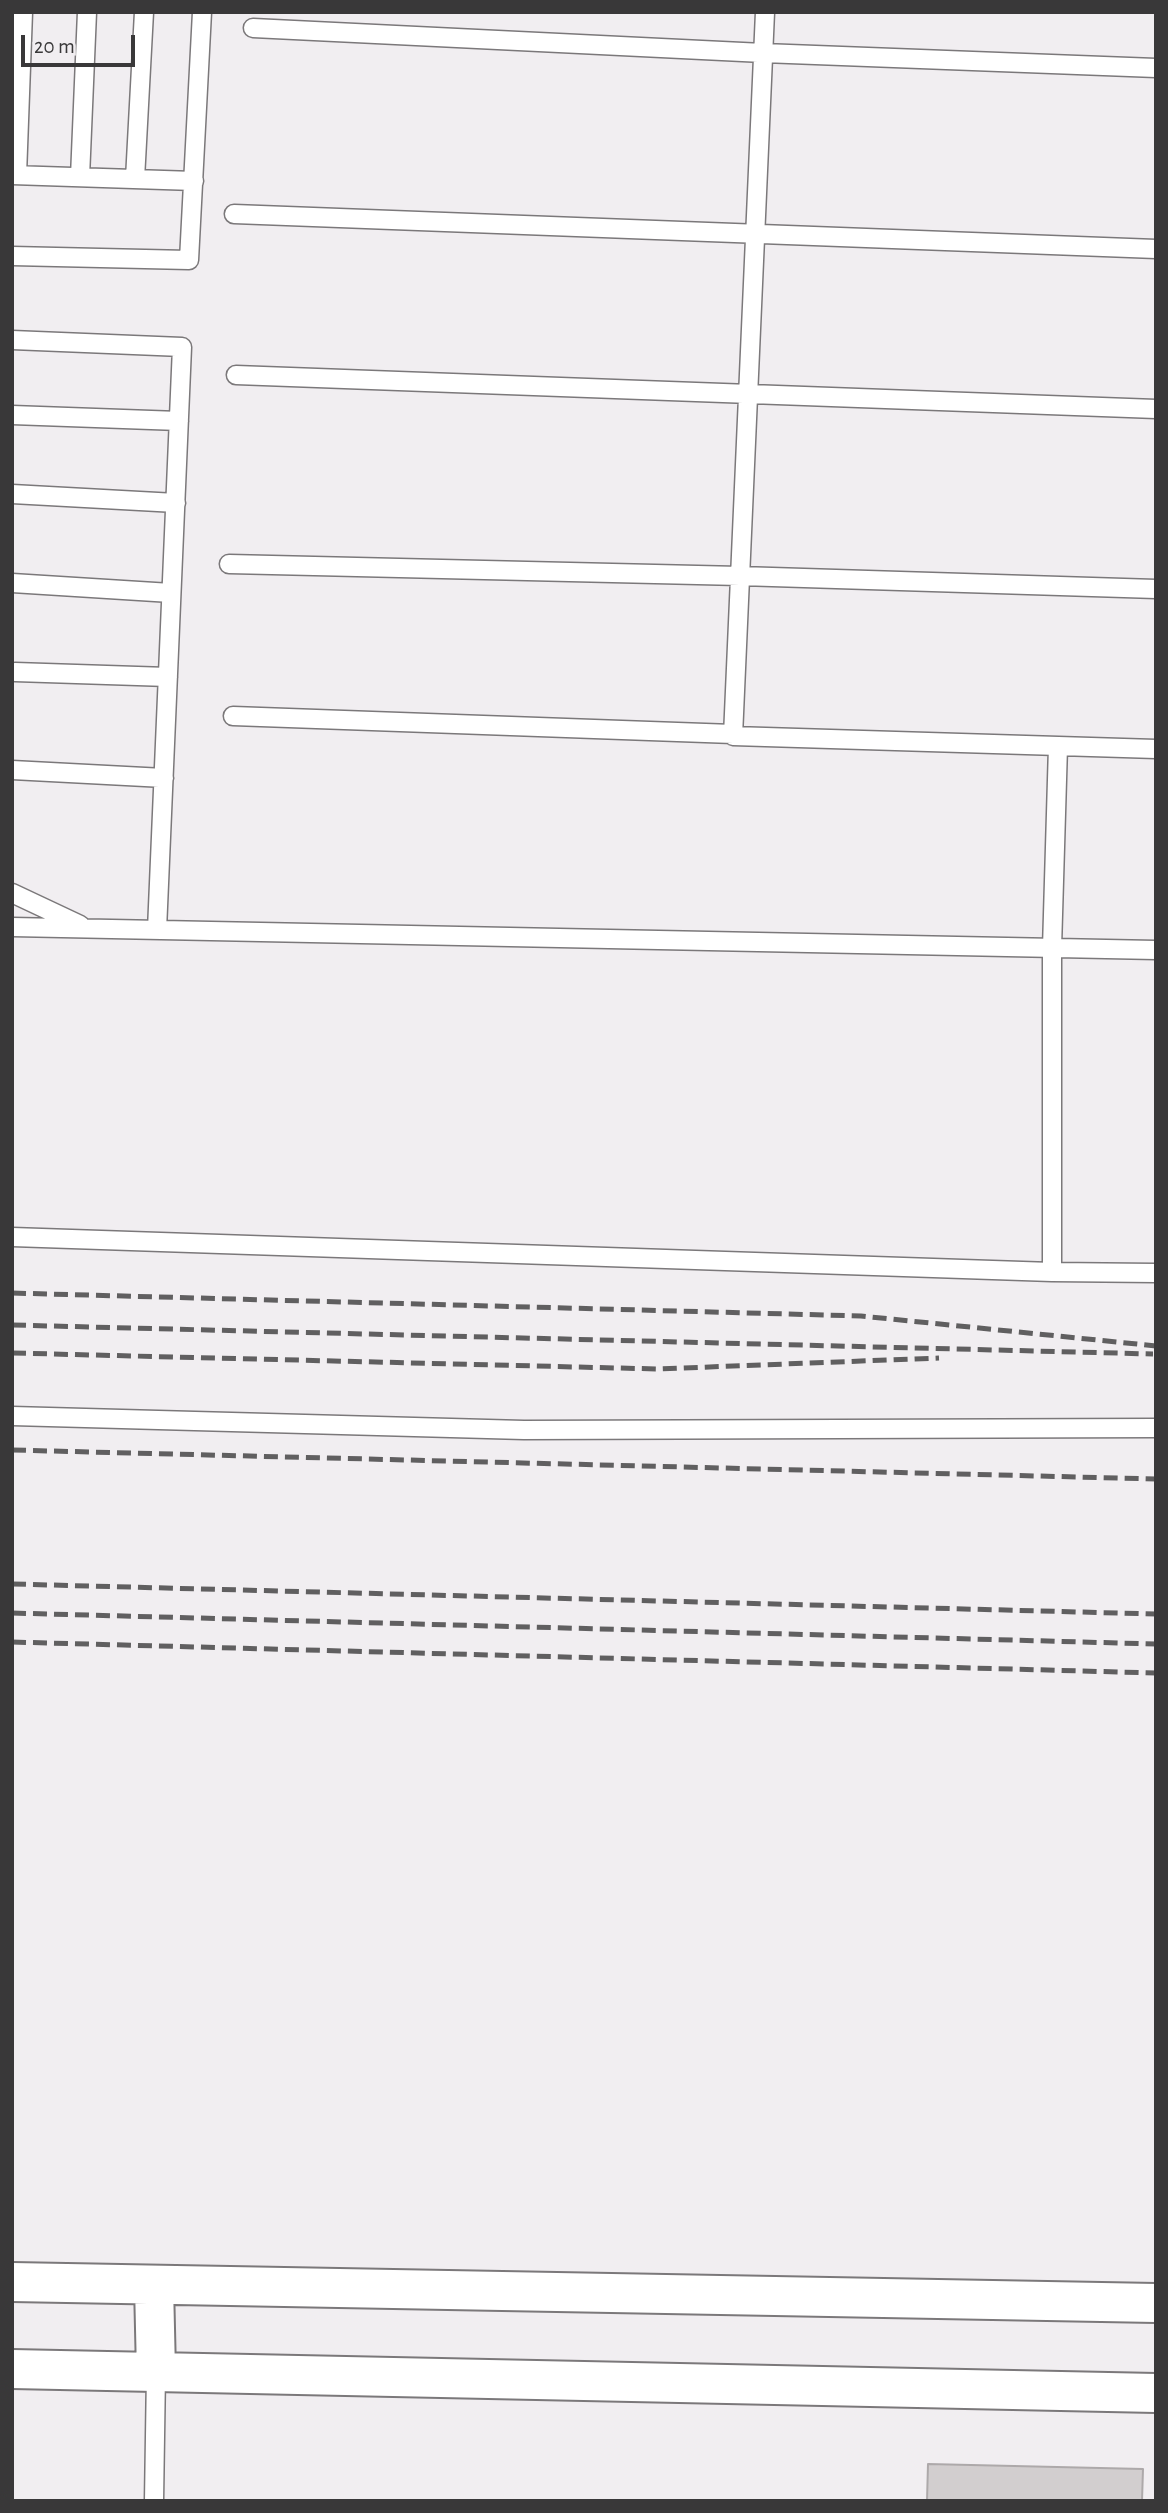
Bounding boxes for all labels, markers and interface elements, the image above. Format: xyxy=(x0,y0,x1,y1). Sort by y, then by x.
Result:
scale bar xyxy=(24,21,138,65)
text: 20 m xyxy=(34,36,75,57)

